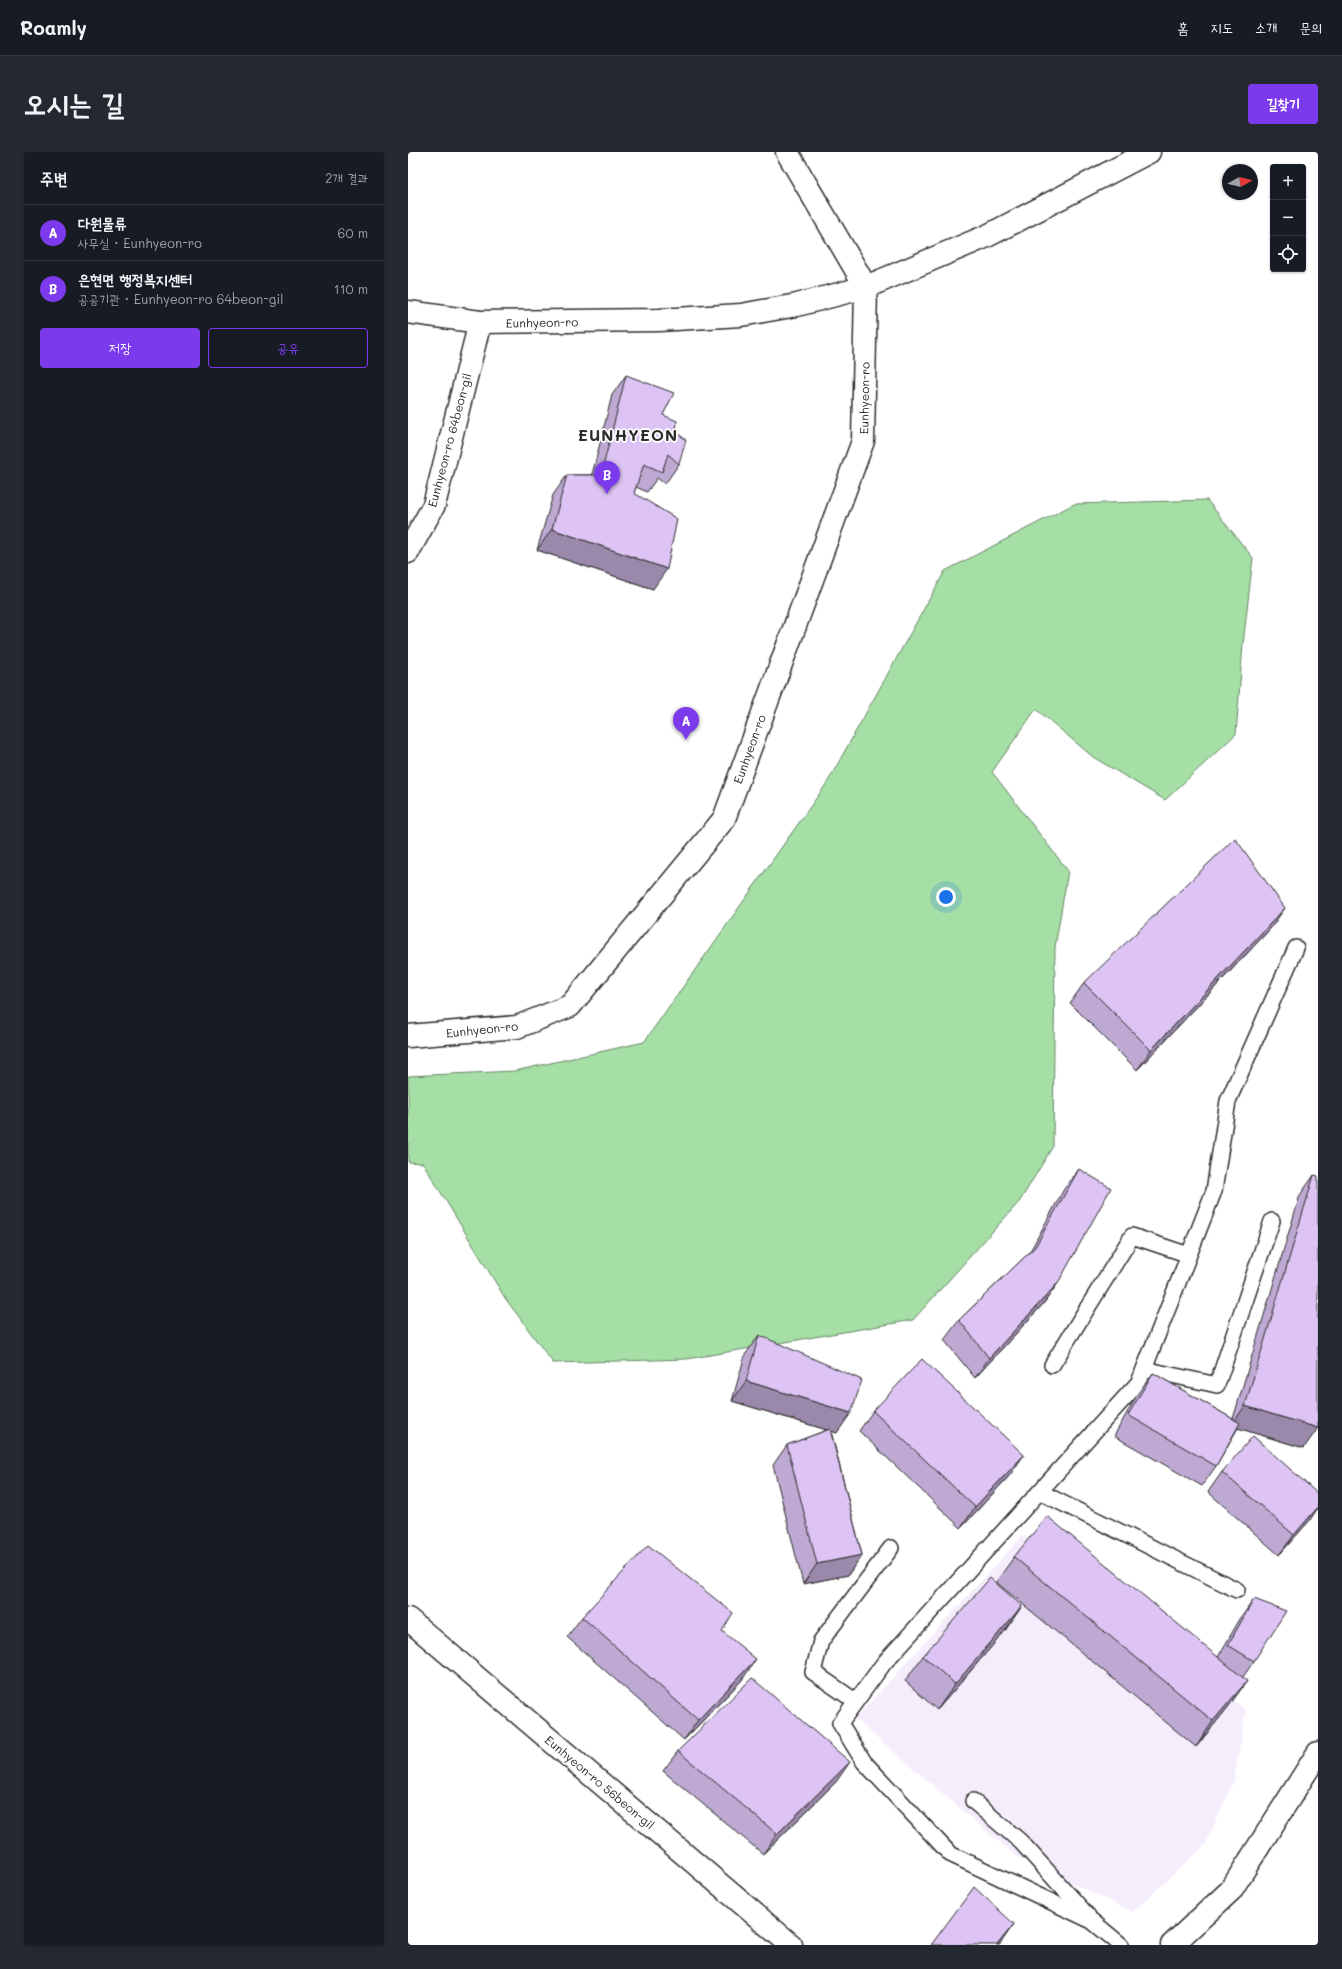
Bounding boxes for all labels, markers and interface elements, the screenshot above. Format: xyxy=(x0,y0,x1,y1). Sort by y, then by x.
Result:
text: Roamly xyxy=(20,15,87,40)
text: 홈 xyxy=(1177,18,1188,37)
text: 지도 xyxy=(1210,18,1233,37)
text: 소개 xyxy=(1255,18,1277,37)
text: 문의 xyxy=(1299,18,1322,37)
button: 길찾기 xyxy=(1248,84,1318,124)
text: 오시는 길 xyxy=(24,85,124,121)
north arrow xyxy=(1222,164,1258,200)
map controls xyxy=(1270,164,1306,272)
button: + xyxy=(1270,164,1306,200)
text: 주변 xyxy=(40,167,67,189)
text: 2개 결과 xyxy=(325,169,368,186)
button: − xyxy=(1270,200,1306,236)
text: 다원물류 xyxy=(78,213,126,233)
text: A xyxy=(48,224,58,241)
text: 60 m xyxy=(338,224,368,241)
text: 사무실 · Eunhyeon-ro xyxy=(78,234,202,251)
button: locate xyxy=(1270,236,1306,272)
text: 은현면 행정복지센터 xyxy=(78,269,192,289)
text: B xyxy=(49,280,57,297)
text: 110 m xyxy=(334,280,368,297)
text: 공공기관 · Eunhyeon-ro 64beon-gil xyxy=(78,290,284,307)
street label: Eunhyeon-ro xyxy=(506,313,578,331)
button: 저장 xyxy=(40,328,200,368)
button: 공유 xyxy=(208,328,368,368)
street label: Eunhyeon-ro xyxy=(855,362,873,434)
street label: Eunhyeon-ro 64beon-gil xyxy=(423,371,475,509)
district label: EUNHYEON xyxy=(578,424,678,445)
pin: B xyxy=(594,461,620,494)
pin: A xyxy=(673,707,699,740)
street label: Eunhyeon-ro xyxy=(729,712,769,786)
your location xyxy=(936,887,956,907)
street label: Eunhyeon-ro xyxy=(445,1017,519,1041)
street label: Eunhyeon-ro 56beon-gil xyxy=(542,1731,658,1833)

